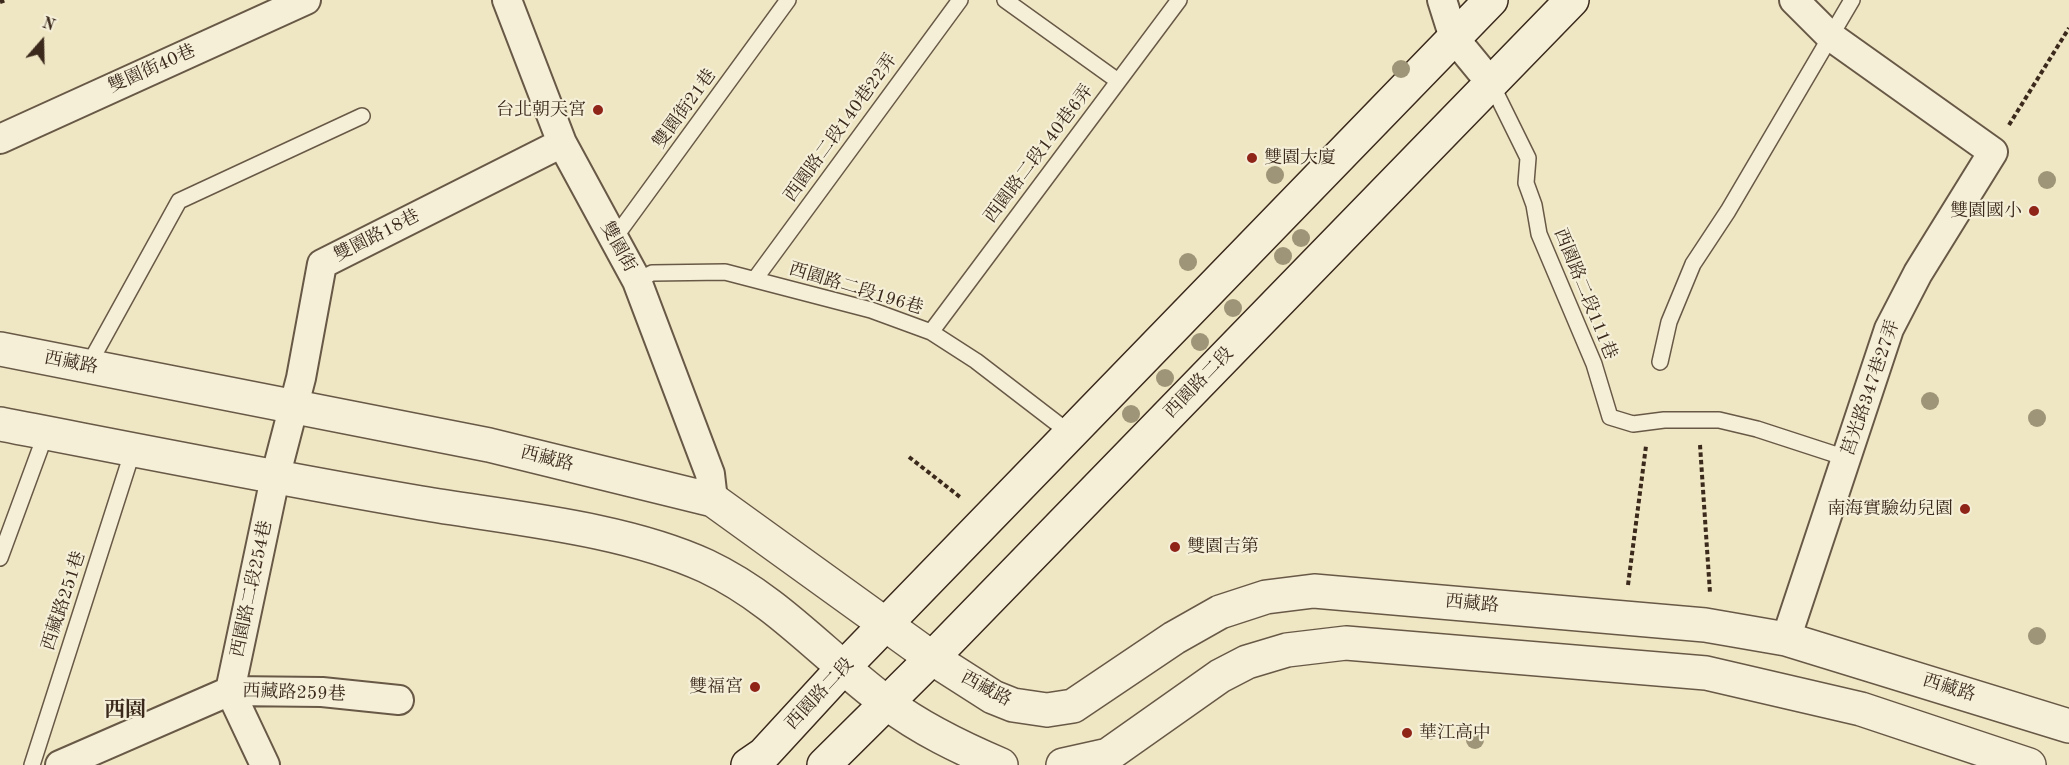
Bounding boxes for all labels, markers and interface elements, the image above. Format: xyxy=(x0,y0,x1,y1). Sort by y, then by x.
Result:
north arrow xyxy=(12,12,72,72)
text: N xyxy=(40,15,57,35)
street label: 雙園街40巷 xyxy=(105,40,199,98)
street label: 西園路二段140巷22弄 xyxy=(780,50,902,206)
street label: 雙園街21巷 xyxy=(649,65,721,153)
street label: 西園路二段140巷6弄 xyxy=(980,81,1098,227)
place label: 台北朝天宮 xyxy=(496,99,586,121)
marker: 台北朝天宮 xyxy=(591,103,605,117)
place label: 雙園大廈 xyxy=(1264,147,1336,169)
marker: 雙園大廈 xyxy=(1245,151,1259,165)
place label: 雙園國小 xyxy=(1950,200,2022,222)
marker: 雙園國小 xyxy=(2027,204,2041,218)
street label: 雙園路18巷 xyxy=(331,205,423,267)
street label: 雙園街 xyxy=(595,218,641,276)
street label: 西園路二段111巷 xyxy=(1549,225,1621,363)
street label: 西園路二段196巷 xyxy=(786,258,926,320)
street label: 莒光路347巷27弄 xyxy=(1838,317,1904,459)
street label: 西園路二段 xyxy=(1160,343,1238,423)
street label: 西藏路 xyxy=(42,347,100,379)
street label: 西藏路 xyxy=(518,442,576,476)
place label: 南海實驗幼兒園 xyxy=(1827,498,1953,520)
marker: 南海實驗幼兒園 xyxy=(1958,502,1972,516)
street label: 西園路二段254巷 xyxy=(227,519,277,659)
place label: 雙園吉第 xyxy=(1187,536,1259,558)
marker: 雙園吉第 xyxy=(1168,540,1182,554)
street label: 西藏路251巷 xyxy=(38,549,90,653)
street label: 西藏路 xyxy=(1444,591,1500,617)
street label: 西園路二段 xyxy=(781,654,859,734)
street label: 西藏路 xyxy=(957,667,1015,711)
street label: 西藏路 xyxy=(1920,670,1978,706)
place label: 雙福宮 xyxy=(689,676,743,698)
street label: 西藏路259巷 xyxy=(242,680,346,706)
marker: 雙福宮 xyxy=(748,680,762,694)
district label: 西園 xyxy=(104,697,146,723)
place label: 華江高中 xyxy=(1419,722,1491,744)
marker: 華江高中 xyxy=(1400,726,1414,740)

